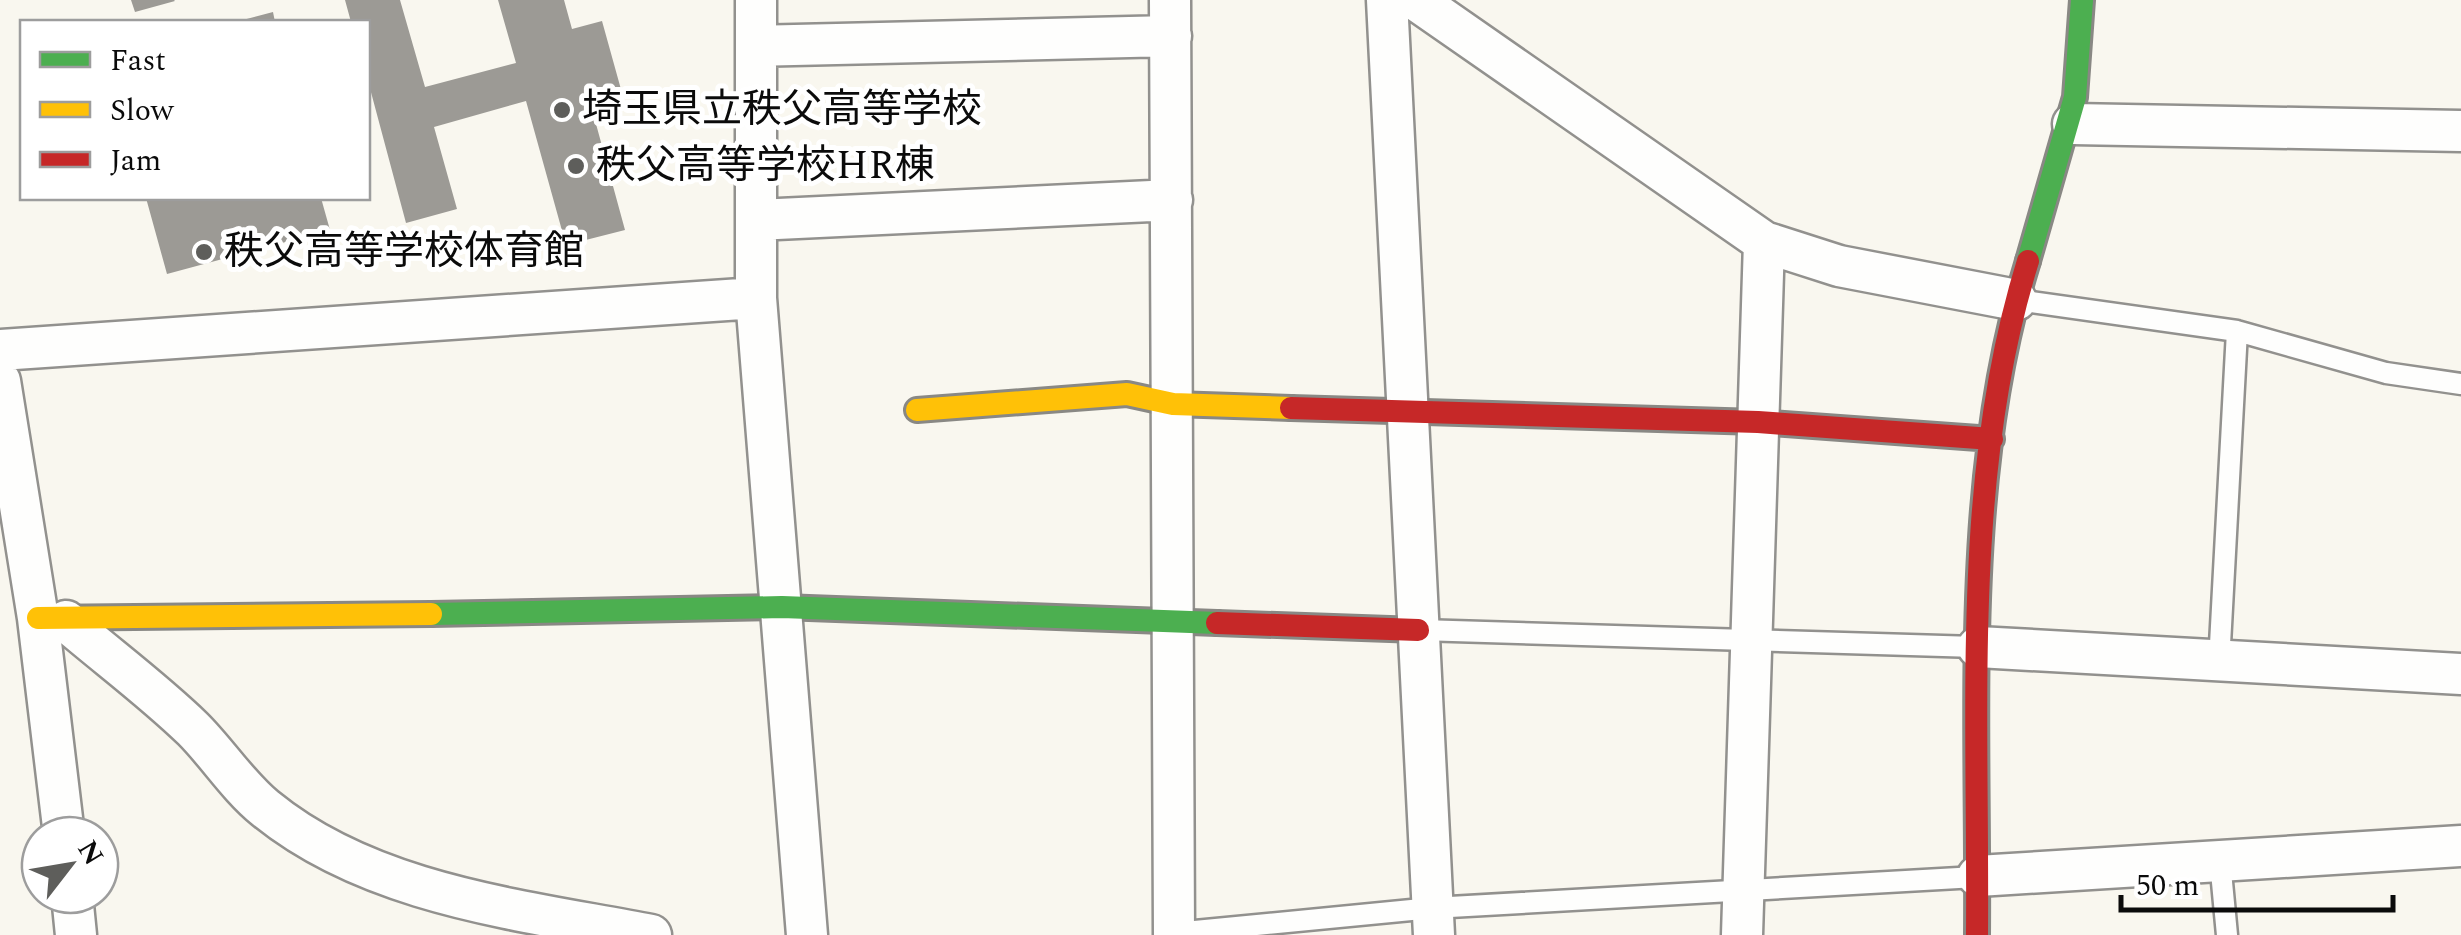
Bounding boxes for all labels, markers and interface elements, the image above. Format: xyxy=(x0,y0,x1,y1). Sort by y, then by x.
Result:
legend xyxy=(20,20,370,200)
text: Fast xyxy=(110,38,166,84)
place label: 埼玉県立秩父高等学校 xyxy=(582,80,982,141)
text: Slow xyxy=(110,88,175,134)
marker: 埼玉県立秩父高等学校 xyxy=(551,99,573,121)
place label: 秩父高等学校HR棟 xyxy=(596,136,935,197)
text: Jam xyxy=(110,138,161,184)
marker: 秩父高等学校HR棟 xyxy=(565,155,587,177)
place label: 秩父高等学校体育館 xyxy=(224,222,584,283)
marker: 秩父高等学校体育館 xyxy=(193,241,215,263)
north arrow xyxy=(20,815,120,915)
text: N xyxy=(66,832,114,874)
scale bar xyxy=(2121,850,2394,912)
text: 50 m xyxy=(2136,863,2199,909)

